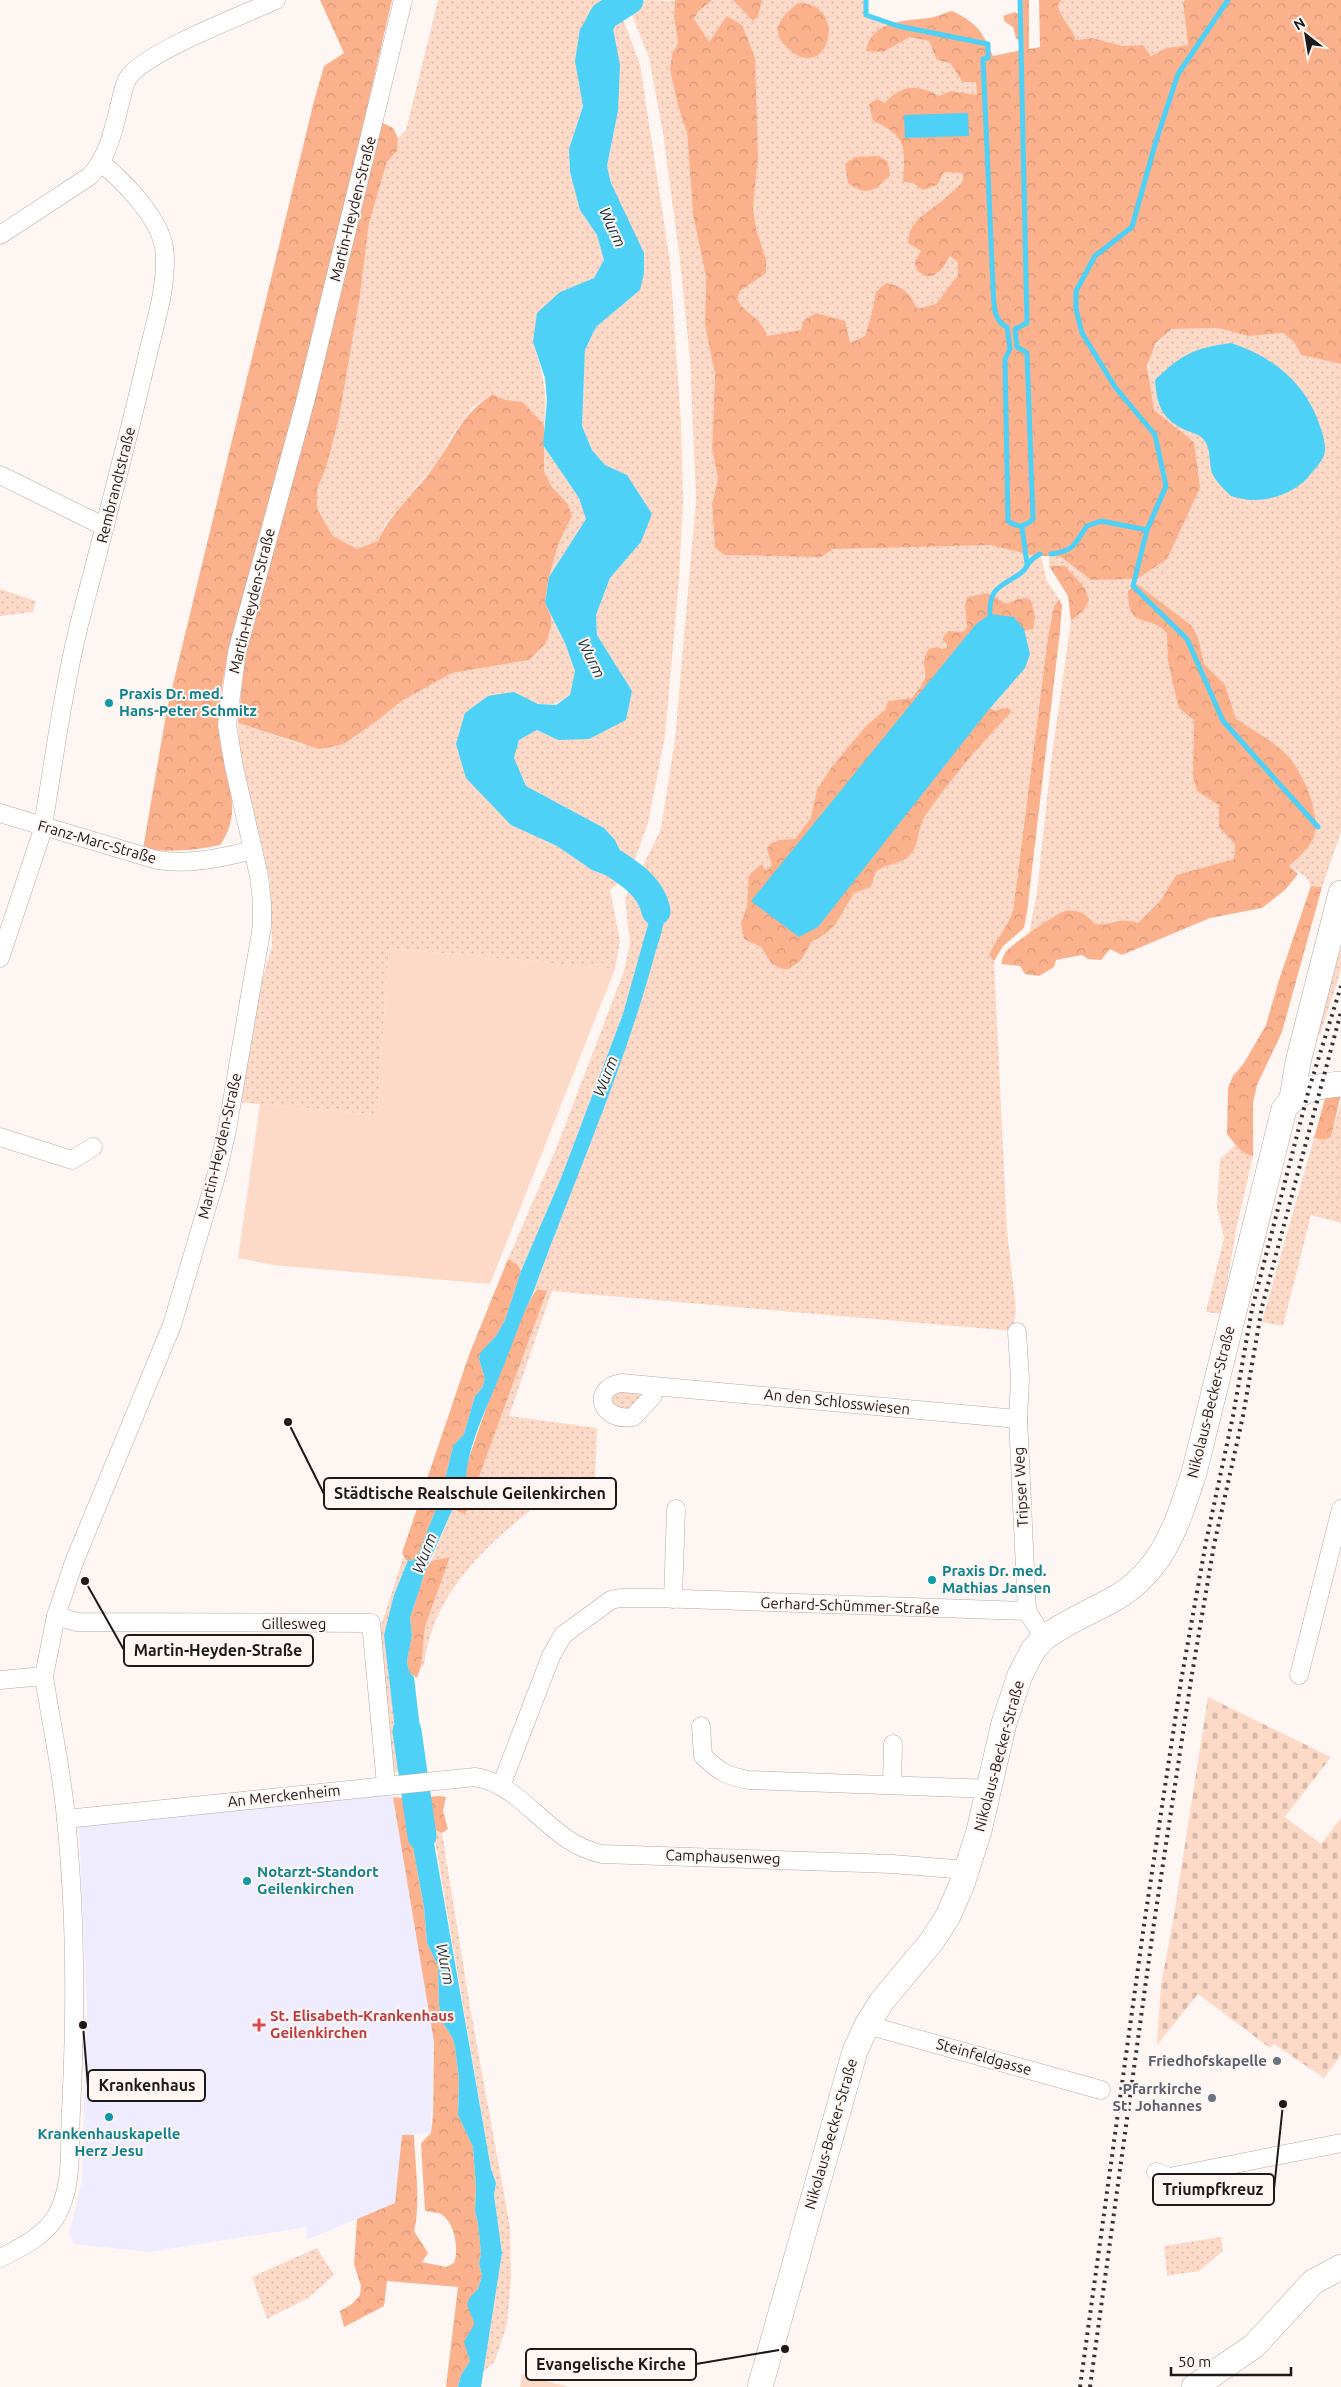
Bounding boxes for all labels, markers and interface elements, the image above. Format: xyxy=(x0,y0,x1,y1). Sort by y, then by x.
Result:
north arrow xyxy=(1281,10,1331,60)
text: N xyxy=(1291,14,1308,33)
street label: Martin-Heyden-Straße xyxy=(326,134,379,283)
water label: Wurm xyxy=(596,204,630,250)
street label: Rembrandtstraße xyxy=(93,425,138,545)
street label: Martin-Heyden-Straße xyxy=(225,526,278,675)
water label: Wurm xyxy=(575,635,609,681)
place label: Praxis Dr. med. Hans-Peter Schmitz xyxy=(119,685,257,719)
marker: Praxis Dr. med. Hans-Peter Schmitz xyxy=(103,697,115,709)
street label: Franz-Marc-Straße xyxy=(36,816,158,867)
water label: Wurm xyxy=(589,1053,621,1099)
street label: Martin-Heyden-Straße xyxy=(194,1071,245,1221)
street label: Nikolaus-Becker-Straße xyxy=(1183,1324,1238,1480)
street label: An den Schlosswiesen xyxy=(763,1385,911,1418)
street label: Tripser Weg xyxy=(1010,1446,1031,1528)
callout: Städtische Realschule Geilenkirchen xyxy=(324,1478,616,1509)
text: Städtische Realschule Geilenkirchen xyxy=(334,1484,606,1502)
water label: Wurm xyxy=(408,1530,440,1576)
place label: Praxis Dr. med. Mathias Jansen xyxy=(942,1562,1051,1596)
marker: Praxis Dr. med. Mathias Jansen xyxy=(926,1574,938,1586)
street label: Gerhard-Schümmer-Straße xyxy=(760,1594,940,1617)
street label: Gillesweg xyxy=(262,1615,326,1632)
callout: Martin-Heyden-Straße xyxy=(124,1635,313,1666)
text: Martin-Heyden-Straße xyxy=(134,1641,302,1659)
street label: Nikolaus-Becker-Straße xyxy=(970,1678,1027,1833)
street label: An Merckenheim xyxy=(227,1781,341,1810)
street label: Camphausenweg xyxy=(665,1846,781,1867)
place label: Notarzt-Standort Geilenkirchen xyxy=(257,1863,379,1897)
marker: Notarzt-Standort Geilenkirchen xyxy=(241,1875,253,1887)
water label: Wurm xyxy=(433,1942,459,1986)
place label: St. Elisabeth-Krankenhaus Geilenkirchen xyxy=(270,2007,454,2041)
marker: St. Elisabeth-Krankenhaus Geilenkirchen xyxy=(252,2018,266,2032)
street label: Steinfeldgasse xyxy=(934,2035,1034,2078)
place label: Friedhofskapelle xyxy=(1148,2052,1267,2069)
marker: Friedhofskapelle xyxy=(1271,2055,1283,2067)
street label: Nikolaus-Becker-Straße xyxy=(801,2057,860,2211)
callout: Krankenhaus xyxy=(88,2070,205,2101)
text: Krankenhaus xyxy=(98,2076,196,2094)
place label: Pfarrkirche St. Johannes xyxy=(1113,2080,1202,2114)
marker: Pfarrkirche St. Johannes xyxy=(1206,2092,1218,2104)
marker: Krankenhauskapelle Herz Jesu xyxy=(103,2111,115,2123)
place label: Krankenhauskapelle Herz Jesu xyxy=(38,2125,180,2159)
callout: Triumpfkreuz xyxy=(1153,2174,1274,2205)
text: Triumpfkreuz xyxy=(1163,2180,1264,2198)
scale bar xyxy=(1171,2344,1291,2376)
callout: Evangelische Kirche xyxy=(526,2349,696,2380)
text: 50 m xyxy=(1178,2353,1211,2370)
text: Evangelische Kirche xyxy=(536,2355,686,2373)

